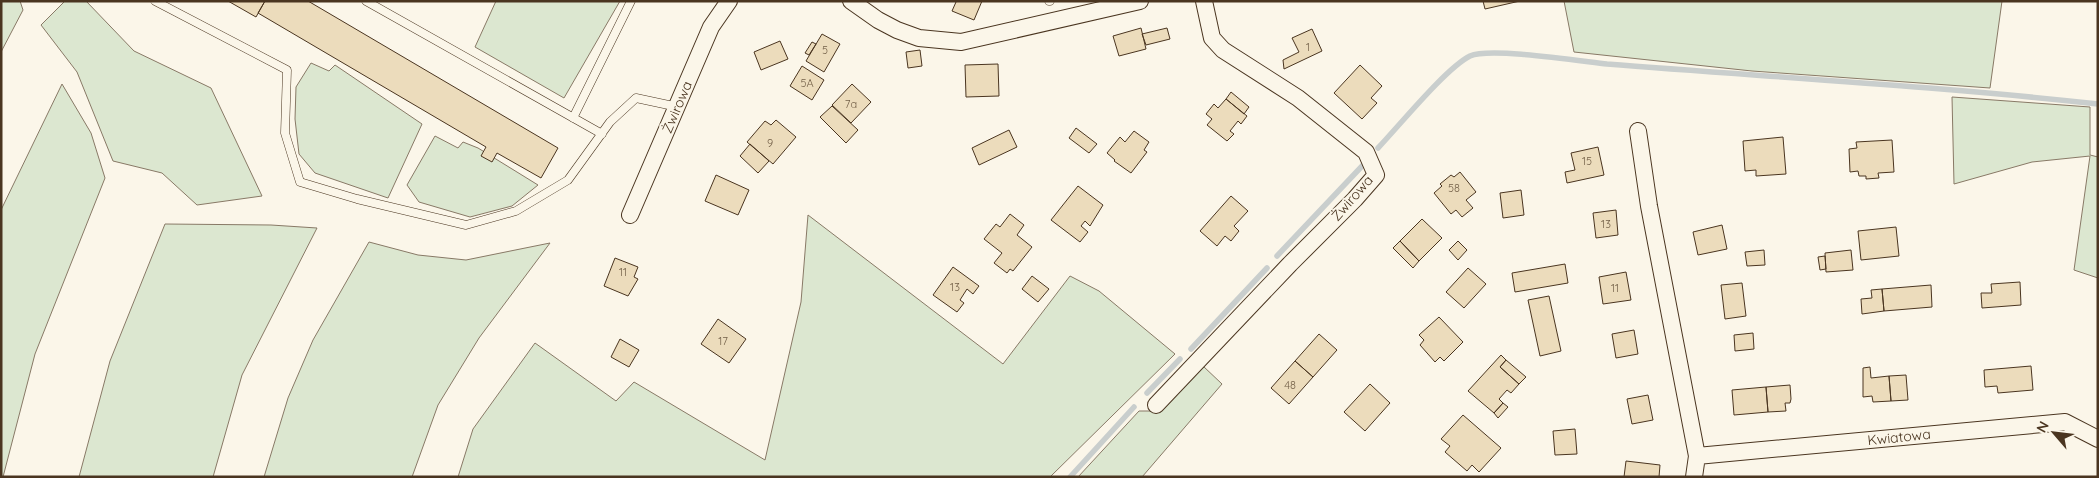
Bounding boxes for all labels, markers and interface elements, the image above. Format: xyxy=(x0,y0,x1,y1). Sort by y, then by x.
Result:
house number: 1 xyxy=(1306,40,1310,54)
house number: 5 xyxy=(822,43,828,57)
house number: 5A xyxy=(800,76,814,90)
street label: Żwirowa xyxy=(658,78,696,136)
house number: 7a xyxy=(845,97,857,111)
house number: 9 xyxy=(767,136,773,150)
house number: 15 xyxy=(1582,154,1592,168)
street label: Żwirowa xyxy=(1327,171,1377,225)
house number: 58 xyxy=(1448,181,1460,195)
house number: 13 xyxy=(1601,217,1611,231)
house number: 11 xyxy=(619,265,627,279)
house number: 13 xyxy=(950,280,960,294)
house number: 11 xyxy=(1611,281,1619,295)
house number: 17 xyxy=(718,334,728,348)
house number: 48 xyxy=(1284,378,1296,392)
north arrow xyxy=(2029,408,2079,458)
text: N xyxy=(2032,418,2053,436)
street label: Kwiatowa xyxy=(1866,425,1932,449)

